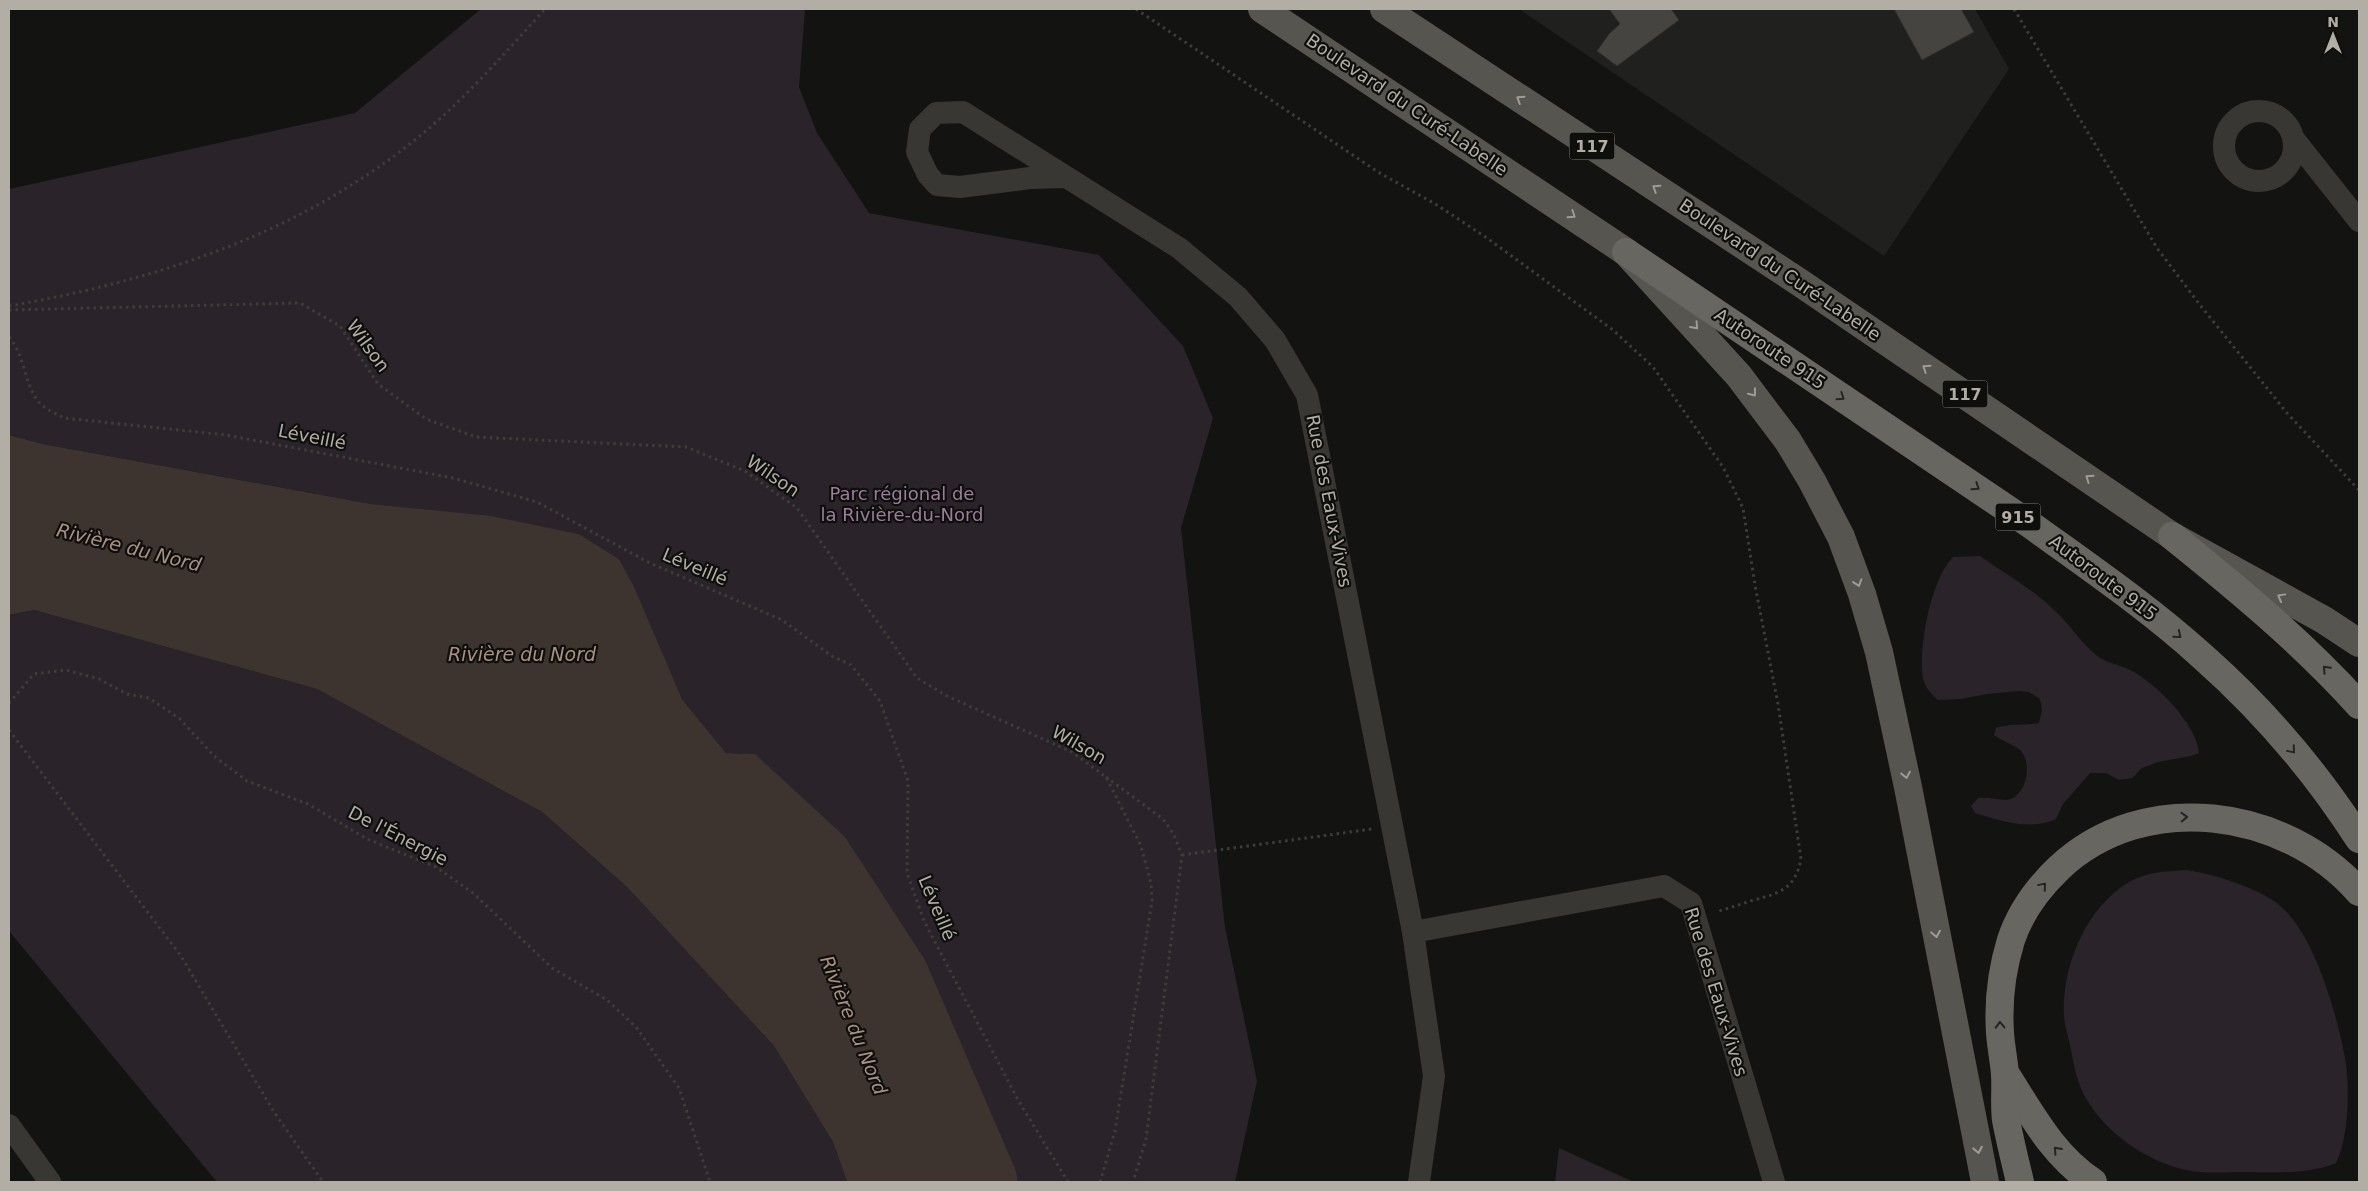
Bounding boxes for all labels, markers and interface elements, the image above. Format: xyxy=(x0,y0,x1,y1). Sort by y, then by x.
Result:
north arrow xyxy=(2308,10,2358,60)
text: N xyxy=(2327,14,2339,30)
street label: Boulevard du Curé-Labelle xyxy=(1303,29,1512,180)
one-way arrow xyxy=(1516,96,1525,106)
road number: 117 xyxy=(1570,132,1614,160)
one-way arrow xyxy=(1653,185,1662,194)
street label: Boulevard du Curé-Labelle xyxy=(1676,194,1885,345)
one-way arrow xyxy=(1566,209,1575,218)
street label: Autoroute 915 xyxy=(1711,304,1830,393)
street label: Wilson xyxy=(343,316,394,376)
one-way arrow xyxy=(1689,321,1698,330)
one-way arrow xyxy=(1922,365,1932,374)
road number: 117 xyxy=(1942,380,1988,408)
one-way arrow xyxy=(1747,387,1755,396)
one-way arrow xyxy=(1836,390,1845,400)
street label: Rue des Eaux-Vives xyxy=(1302,413,1357,589)
street label: Léveillé xyxy=(276,420,348,453)
street label: Wilson xyxy=(743,450,804,501)
one-way arrow xyxy=(2086,475,2095,484)
one-way arrow xyxy=(1970,481,1980,490)
park label: Parc régional de la Rivière-du-Nord xyxy=(821,483,983,525)
road number: 915 xyxy=(1996,504,2040,530)
water label: Rivière du Nord xyxy=(54,518,204,576)
street label: Autoroute 915 xyxy=(2045,530,2161,625)
street label: Léveillé xyxy=(660,543,731,590)
one-way arrow xyxy=(1852,578,1862,586)
one-way arrow xyxy=(2277,593,2286,603)
one-way arrow xyxy=(2172,629,2181,638)
water label: Rivière du Nord xyxy=(448,643,597,665)
one-way arrow xyxy=(2323,666,2332,675)
street label: Wilson xyxy=(1048,721,1110,768)
one-way arrow xyxy=(2286,744,2295,753)
one-way arrow xyxy=(1900,770,1910,779)
street label: De l'Énergie xyxy=(345,801,452,870)
one-way arrow xyxy=(2181,812,2189,822)
street label: Léveillé xyxy=(914,872,961,943)
one-way arrow xyxy=(2037,882,2046,891)
street label: Rue des Eaux-Vives xyxy=(1681,905,1752,1079)
one-way arrow xyxy=(1930,930,1941,939)
water label: Rivière du Nord xyxy=(816,952,892,1099)
one-way arrow xyxy=(1994,1021,2005,1029)
one-way arrow xyxy=(1973,1145,1983,1154)
one-way arrow xyxy=(2054,1146,2063,1155)

